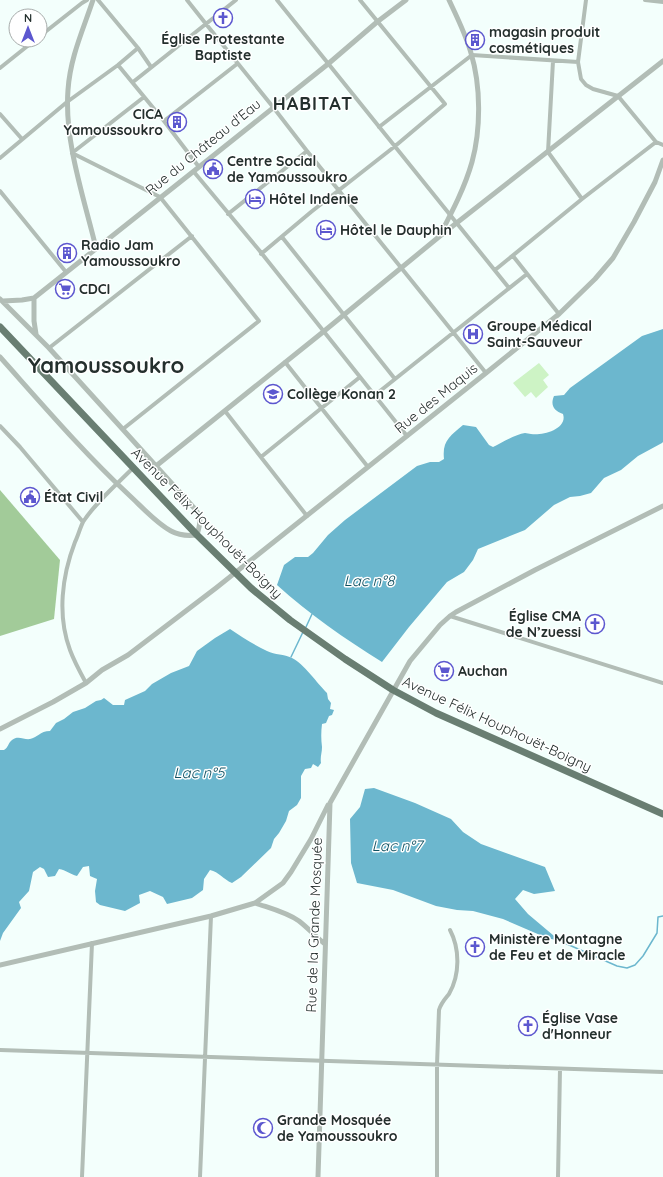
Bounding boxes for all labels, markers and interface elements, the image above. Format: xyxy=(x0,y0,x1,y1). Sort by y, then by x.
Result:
church icon: Église Protestante Baptiste xyxy=(212,7,234,29)
north arrow xyxy=(8,8,48,48)
text: N xyxy=(24,11,32,25)
place label: magasin produit cosmétiques xyxy=(489,23,601,57)
building icon: magasin produit cosmétiques xyxy=(464,29,486,51)
place label: Église Protestante Baptiste xyxy=(161,30,285,64)
district label: HABITAT xyxy=(273,92,353,115)
street label: Rue du Château d'Eau xyxy=(142,95,264,199)
place label: CICA Yamoussoukro xyxy=(64,105,163,139)
building icon: CICA Yamoussoukro xyxy=(166,111,188,133)
place label: Centre Social de Yamoussoukro xyxy=(227,152,348,186)
public building icon: Centre Social de Yamoussoukro xyxy=(202,158,224,180)
hotel icon: Hôtel Indenie xyxy=(244,188,266,210)
place label: Hôtel Indenie xyxy=(269,190,359,208)
hotel icon: Hôtel le Dauphin xyxy=(315,219,337,241)
place label: Hôtel le Dauphin xyxy=(340,221,452,239)
place label: Radio Jam Yamoussoukro xyxy=(81,236,181,270)
building icon: Radio Jam Yamoussoukro xyxy=(56,242,78,264)
supermarket icon: CDCI xyxy=(54,278,76,300)
place label: CDCI xyxy=(79,280,110,298)
place label: Groupe Médical Saint-Sauveur xyxy=(487,317,592,351)
hospital icon: Groupe Médical Saint-Sauveur xyxy=(462,323,484,345)
district label: Yamoussoukro xyxy=(28,351,184,379)
street label: Rue des Maquis xyxy=(391,359,481,437)
school or university icon: Collège Konan 2 xyxy=(262,383,284,405)
place label: Collège Konan 2 xyxy=(287,385,396,403)
street label: Avenue Félix Houphouët-Boigny xyxy=(127,443,287,603)
public building icon: État Civil xyxy=(19,486,41,508)
place label: État Civil xyxy=(44,488,103,506)
water label: Lac n°8 xyxy=(344,571,396,590)
place label: Église CMA de N’zuessi xyxy=(506,607,581,641)
church icon: Église CMA de N’zuessi xyxy=(584,613,606,635)
supermarket icon: Auchan xyxy=(433,660,455,682)
place label: Auchan xyxy=(458,662,508,680)
street label: Avenue Félix Houphouët-Boigny xyxy=(399,672,595,776)
water label: Lac n°5 xyxy=(174,763,226,782)
water label: Lac n°7 xyxy=(372,836,424,855)
street label: Rue de la Grande Mosquée xyxy=(302,837,326,1013)
place label: Ministère Montagne de Feu et de Miracle xyxy=(489,930,626,964)
church icon: Ministère Montagne de Feu et de Miracle xyxy=(464,936,486,958)
place label: Église Vase d'Honneur xyxy=(542,1009,618,1043)
church icon: Église Vase d'Honneur xyxy=(517,1015,539,1037)
place label: Grande Mosquée de Yamoussoukro xyxy=(277,1111,398,1145)
mosque icon: Grande Mosquée de Yamoussoukro xyxy=(252,1117,274,1139)

